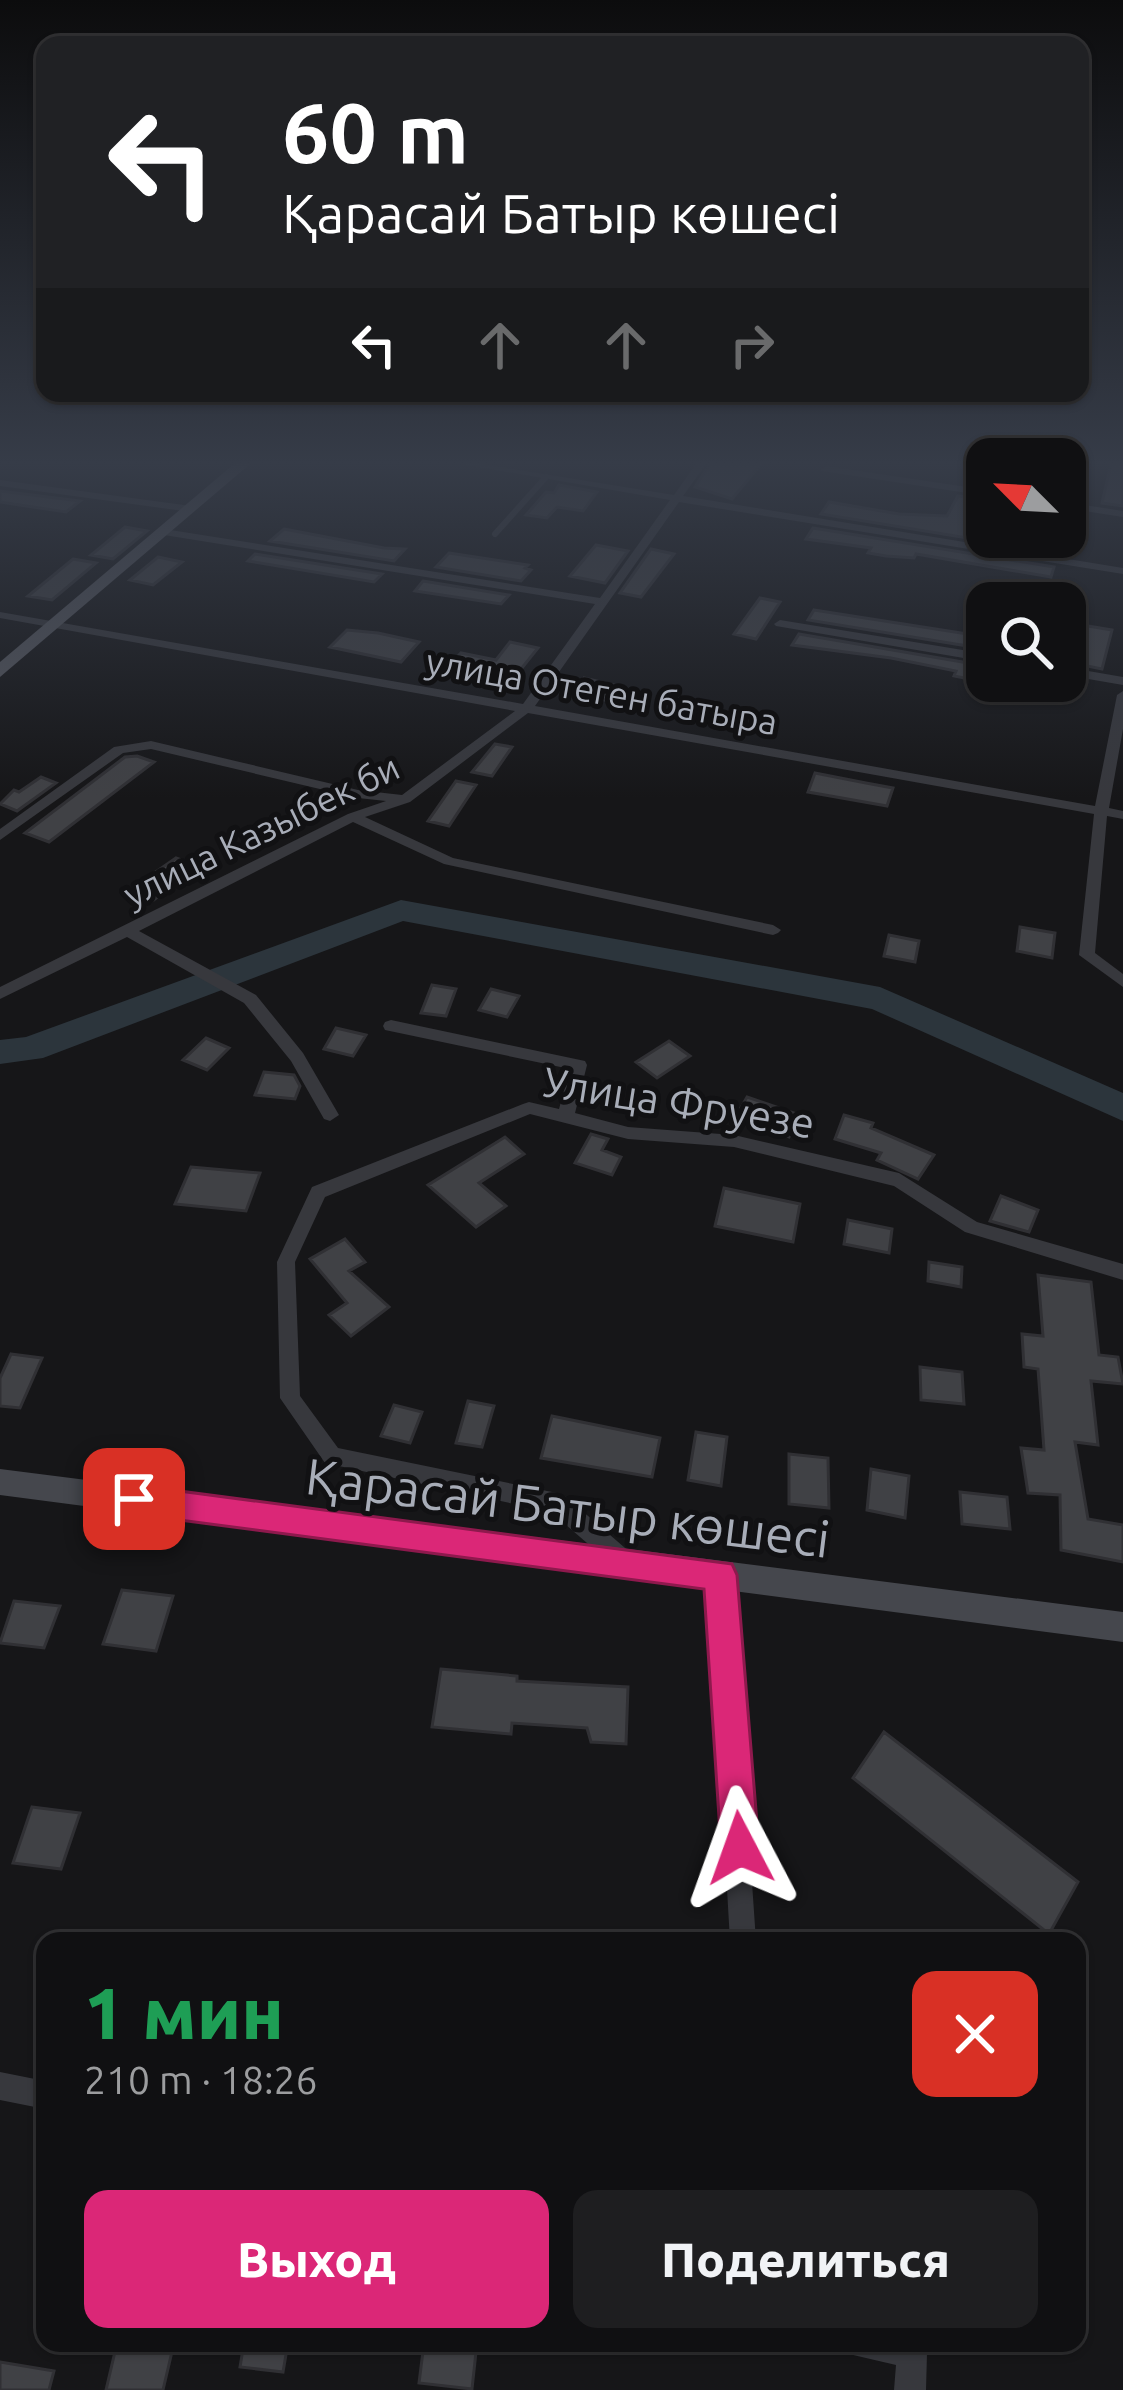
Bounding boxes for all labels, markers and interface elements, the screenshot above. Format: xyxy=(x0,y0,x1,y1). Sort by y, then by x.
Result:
icon: left xyxy=(84,84,240,240)
text: 60 m xyxy=(282,85,469,179)
text: Қарасай Батыр көшесі xyxy=(282,183,840,243)
icon: left xyxy=(341,312,407,378)
icon: ahead xyxy=(467,312,533,378)
icon: ahead xyxy=(593,312,659,378)
icon: right xyxy=(719,312,785,378)
north arrow xyxy=(966,438,1086,558)
map controls xyxy=(966,438,1086,702)
button: search xyxy=(966,582,1086,702)
street label: улица Отеген батыра xyxy=(423,640,781,742)
street label: улица Казыбек би xyxy=(117,746,405,914)
street label: Улица Фруезе xyxy=(540,1057,818,1147)
street label: Қарасай Батыр көшесі xyxy=(303,1446,833,1568)
pin xyxy=(83,1448,185,1550)
icon: arrive xyxy=(101,1466,167,1532)
position arrow xyxy=(677,1785,803,1911)
button: close xyxy=(912,1971,1038,2097)
text: 1 мин xyxy=(84,1972,284,2053)
text: 210 m · 18:26 xyxy=(84,2058,318,2101)
button: Выход xyxy=(84,2190,549,2328)
button: Поделиться xyxy=(573,2190,1038,2328)

